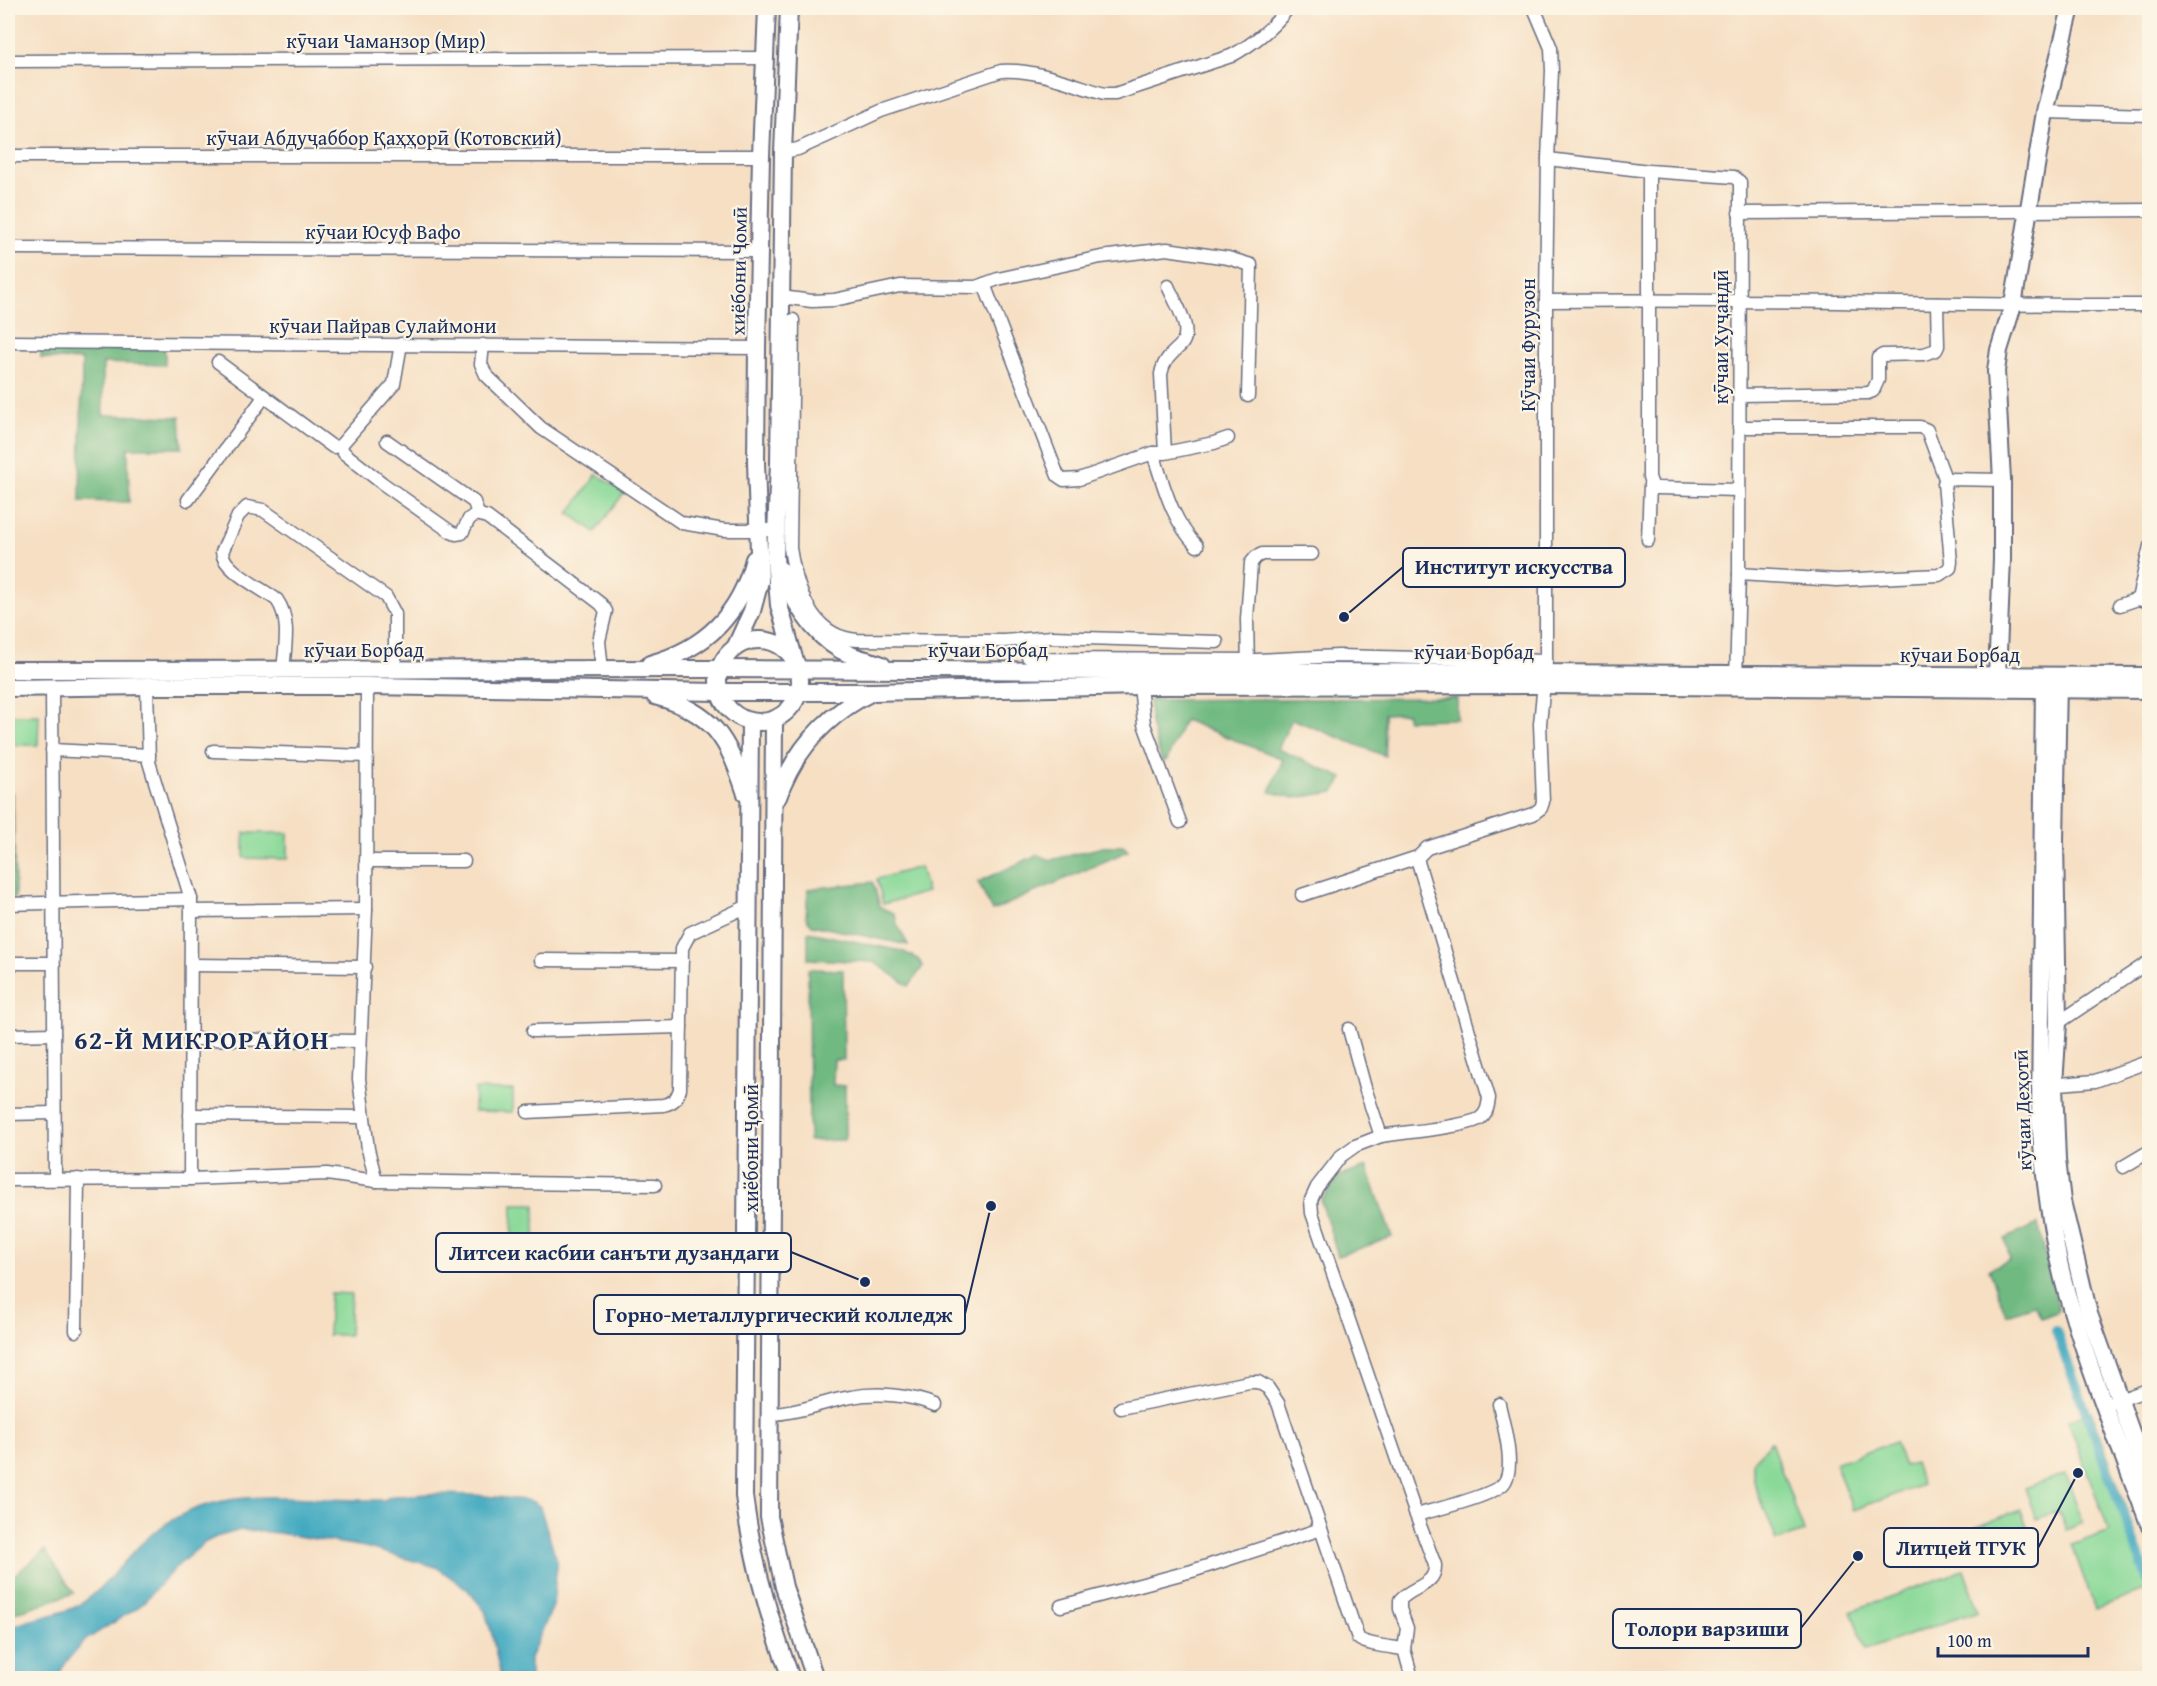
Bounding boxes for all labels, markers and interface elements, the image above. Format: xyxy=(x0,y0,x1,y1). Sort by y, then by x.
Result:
street label: кӯчаи Чаманзор (Мир) xyxy=(286,26,486,55)
street label: кӯчаи Абдуҷаббор Қаҳҳорӣ (Котовский) xyxy=(206,123,562,152)
street label: хиёбони Ҷомӣ xyxy=(722,206,754,336)
street label: кӯчаи Юсуф Вафо xyxy=(305,217,461,246)
street label: кӯчаи Хуҷандӣ xyxy=(1706,270,1735,404)
street label: Кӯчаи Фурузон xyxy=(1513,278,1542,412)
street label: кӯчаи Пайрав Сулаймони xyxy=(269,311,497,340)
callout: Институт искусства xyxy=(1403,548,1625,587)
text: Институт искусства xyxy=(1415,551,1613,582)
street label: кӯчаи Борбад xyxy=(304,635,424,664)
street label: кӯчаи Борбад xyxy=(928,635,1048,664)
street label: кӯчаи Борбад xyxy=(1414,637,1534,666)
street label: кӯчаи Борбад xyxy=(1900,640,2020,669)
district label: 62-Й МИКРОРАЙОН xyxy=(74,1020,330,1059)
street label: кӯчаи Деҳотӣ xyxy=(2005,1049,2039,1171)
street label: хиёбони Ҷомӣ xyxy=(736,1084,765,1212)
callout: Литсеи касбии санъти дузандаги xyxy=(436,1233,791,1272)
text: Литсеи касбии санъти дузандаги xyxy=(449,1237,779,1268)
callout: Горно-металлургический колледж xyxy=(594,1295,965,1334)
text: Горно-металлургический колледж xyxy=(605,1299,953,1330)
callout: Литцей ТГУК xyxy=(1884,1528,2038,1567)
text: Литцей ТГУК xyxy=(1896,1532,2026,1563)
callout: Толори варзиши xyxy=(1613,1609,1801,1648)
text: Толори варзиши xyxy=(1625,1613,1789,1644)
scale bar xyxy=(1938,1620,2088,1658)
text: 100 m xyxy=(1947,1627,1992,1654)

